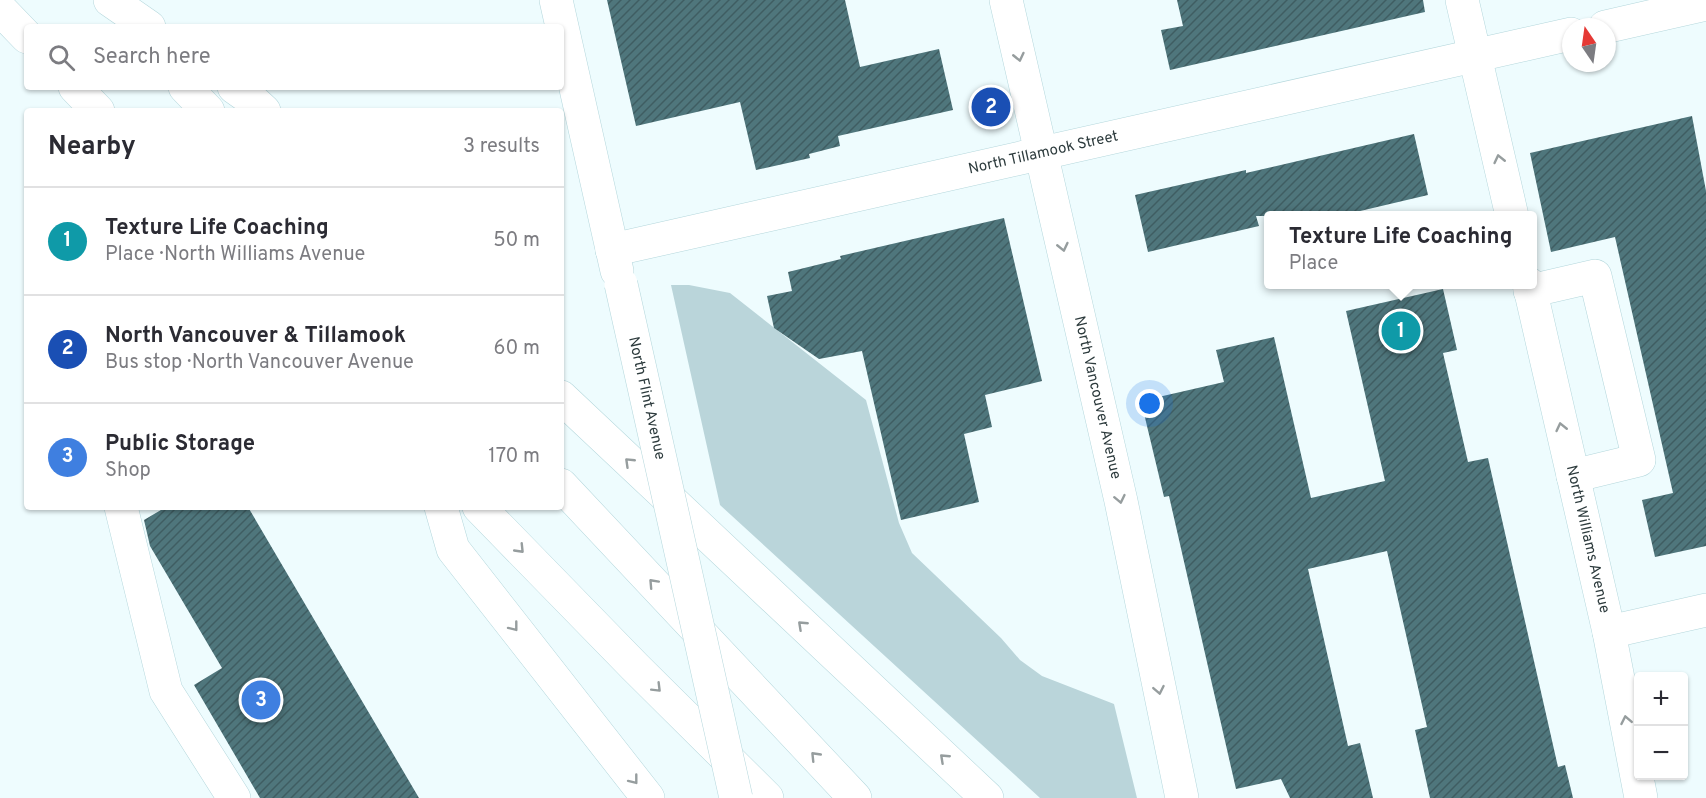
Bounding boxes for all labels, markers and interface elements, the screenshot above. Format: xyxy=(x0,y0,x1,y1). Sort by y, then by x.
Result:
north arrow xyxy=(1562,18,1616,72)
search box xyxy=(24,24,564,90)
icon: search xyxy=(45,41,78,74)
text: Search here xyxy=(93,44,211,71)
one-way arrow xyxy=(1012,52,1025,62)
pin: 2 xyxy=(972,84,1010,130)
street label: North Tillamook Street xyxy=(966,127,1120,179)
text: Nearby xyxy=(48,131,136,164)
text: 3 results xyxy=(463,134,540,160)
one-way arrow xyxy=(1493,154,1506,164)
popup xyxy=(1264,211,1537,289)
text: Texture Life Coaching xyxy=(105,215,329,242)
text: Texture Life Coaching xyxy=(1289,224,1512,251)
text: 1 xyxy=(64,228,72,254)
text: 50 m xyxy=(493,228,540,254)
text: Place · North Williams Avenue xyxy=(105,242,365,268)
one-way arrow xyxy=(1056,242,1069,252)
text: Place xyxy=(1289,251,1338,277)
pin: 1 xyxy=(1382,308,1420,354)
street label: North Vancouver Avenue xyxy=(1069,314,1125,481)
text: North Vancouver & Tillamook xyxy=(105,323,406,350)
street label: North Flint Avenue xyxy=(624,335,670,462)
text: 2 xyxy=(61,336,74,362)
text: 60 m xyxy=(494,336,540,362)
text: Bus stop · North Vancouver Avenue xyxy=(105,350,414,376)
your location xyxy=(1135,389,1164,418)
one-way arrow xyxy=(1556,422,1569,432)
text: Public Storage xyxy=(105,431,255,458)
text: 3 xyxy=(62,444,74,470)
text: 170 m xyxy=(488,444,540,470)
text: Shop xyxy=(105,458,151,484)
one-way arrow xyxy=(626,458,636,469)
street label: North Williams Avenue xyxy=(1562,464,1614,615)
one-way arrow xyxy=(1113,493,1126,503)
one-way arrow xyxy=(513,542,524,552)
one-way arrow xyxy=(649,579,660,590)
one-way arrow xyxy=(506,620,517,631)
one-way arrow xyxy=(798,621,809,632)
map controls xyxy=(1634,672,1688,780)
button: + xyxy=(1634,672,1688,726)
pin: 3 xyxy=(242,678,280,722)
one-way arrow xyxy=(649,681,660,692)
one-way arrow xyxy=(1152,684,1165,694)
one-way arrow xyxy=(1620,715,1633,725)
button: − xyxy=(1634,726,1688,780)
one-way arrow xyxy=(811,752,822,762)
one-way arrow xyxy=(940,754,951,765)
one-way arrow xyxy=(626,773,637,784)

